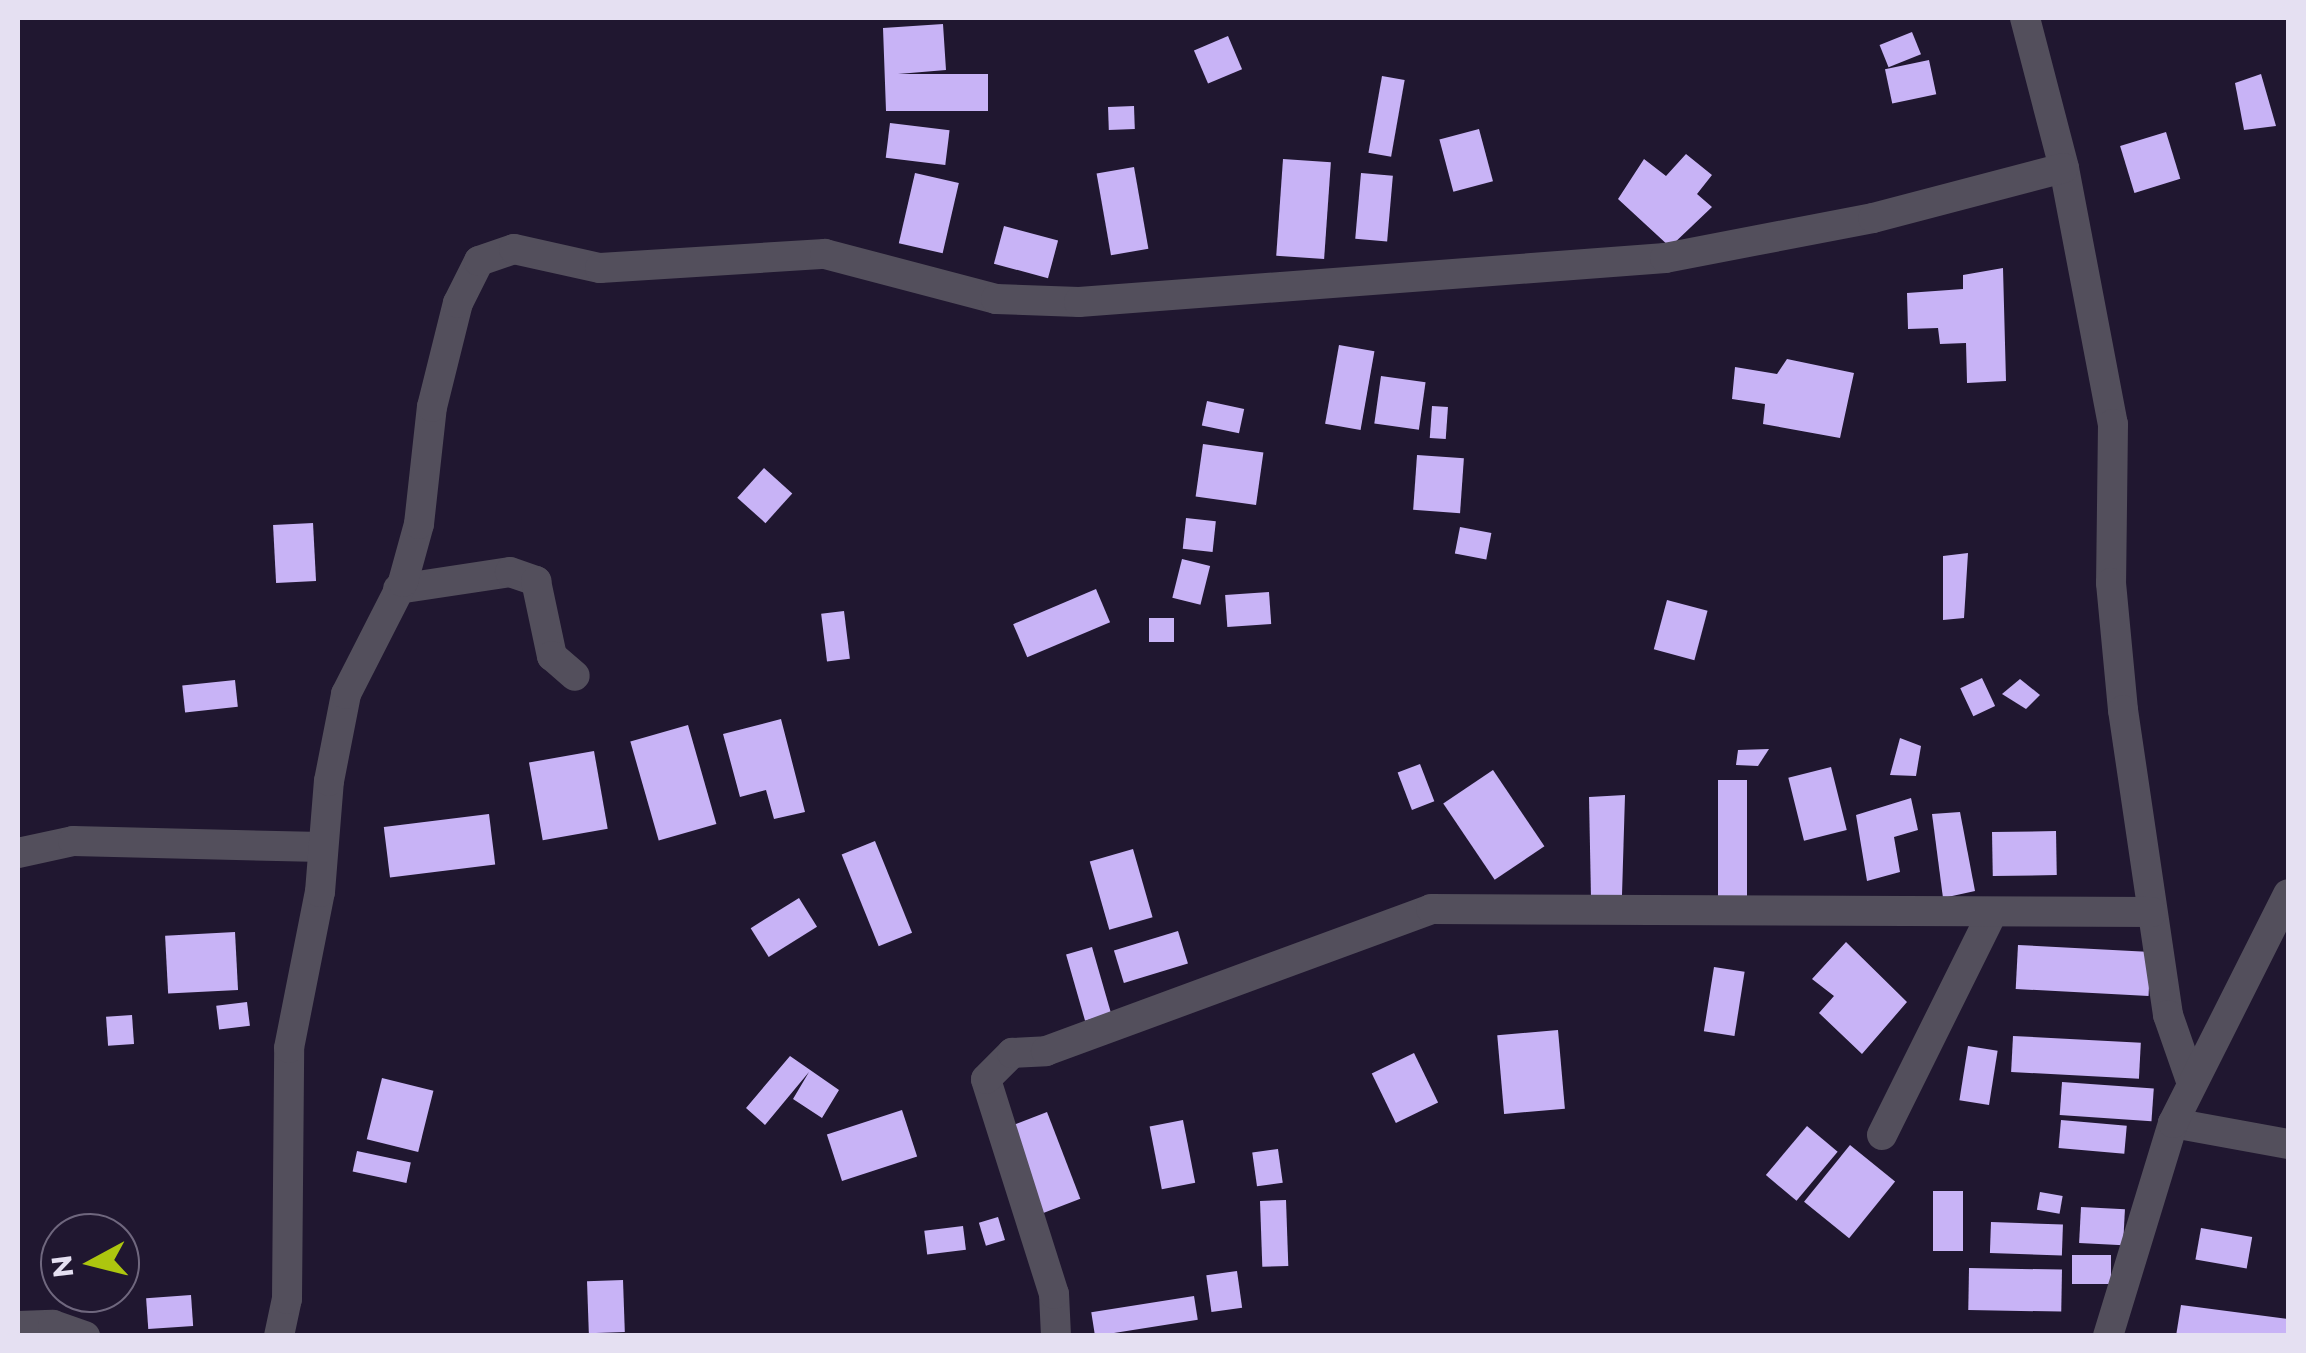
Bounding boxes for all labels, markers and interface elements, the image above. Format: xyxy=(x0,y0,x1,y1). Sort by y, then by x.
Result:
north arrow xyxy=(40,1213,140,1313)
text: N xyxy=(44,1253,80,1280)

